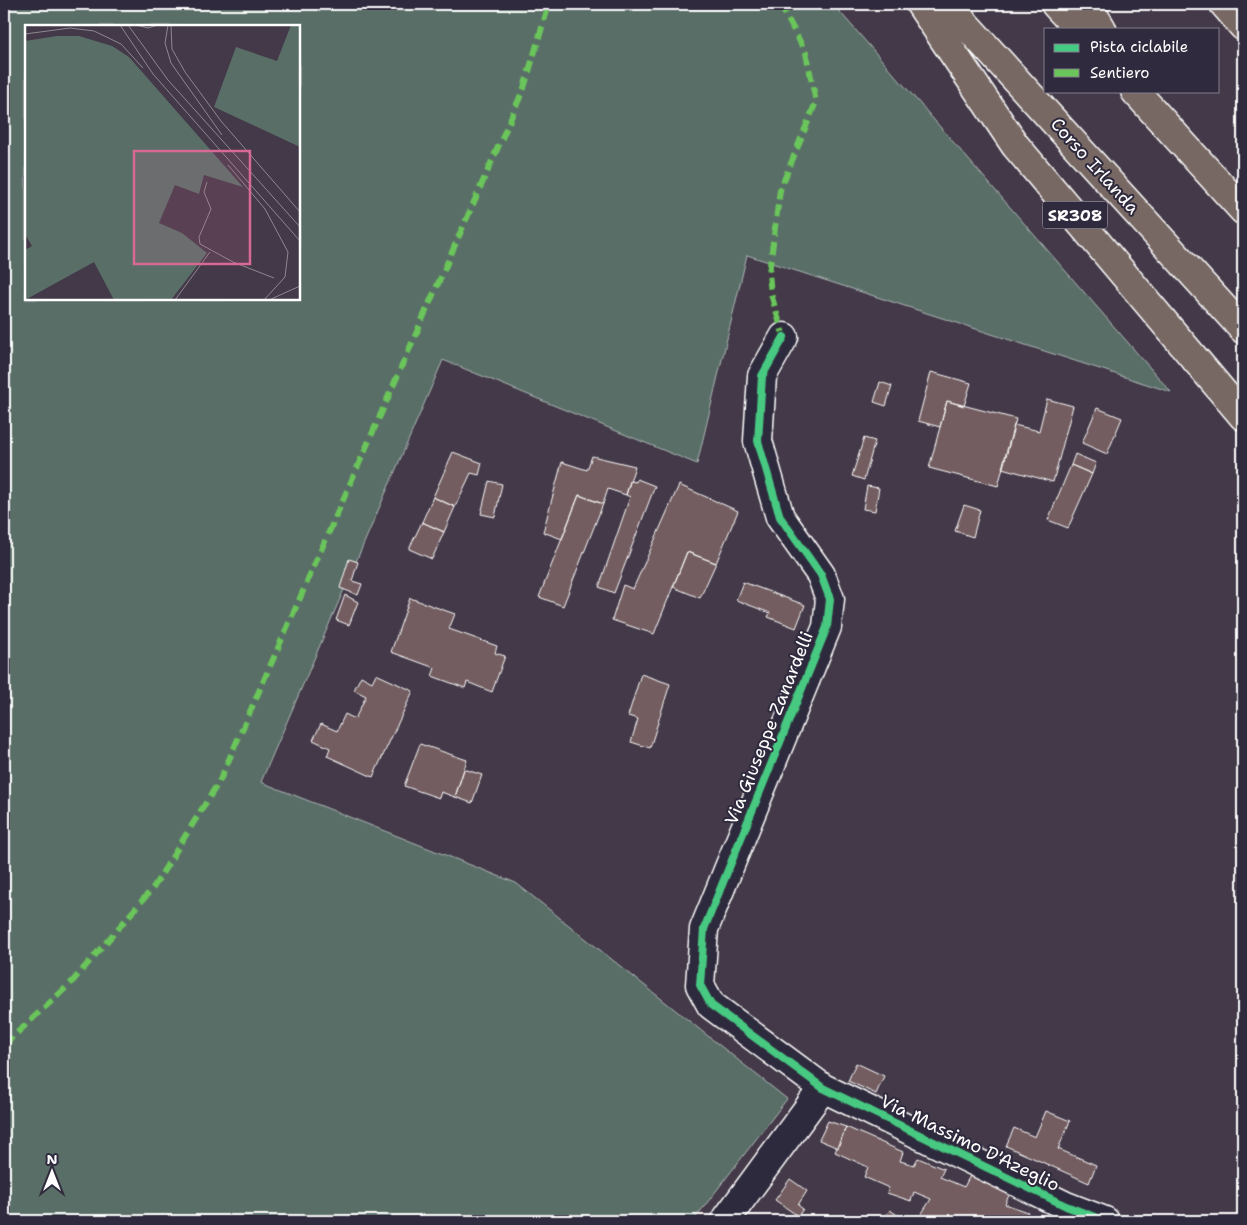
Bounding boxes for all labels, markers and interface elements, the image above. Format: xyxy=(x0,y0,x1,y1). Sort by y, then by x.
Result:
inset map xyxy=(25,25,300,300)
legend xyxy=(1044,28,1220,92)
text: Pista ciclabile xyxy=(1090,37,1188,57)
text: Sentiero xyxy=(1090,63,1149,83)
street label: Corso Irlanda xyxy=(1045,113,1145,219)
road number: SR308 xyxy=(1042,202,1108,228)
street label: Via Giuseppe Zanardelli xyxy=(719,628,819,828)
street label: Via Massimo D'Azeglio xyxy=(876,1089,1064,1197)
north arrow xyxy=(28,1148,78,1198)
text: N xyxy=(46,1150,58,1168)

